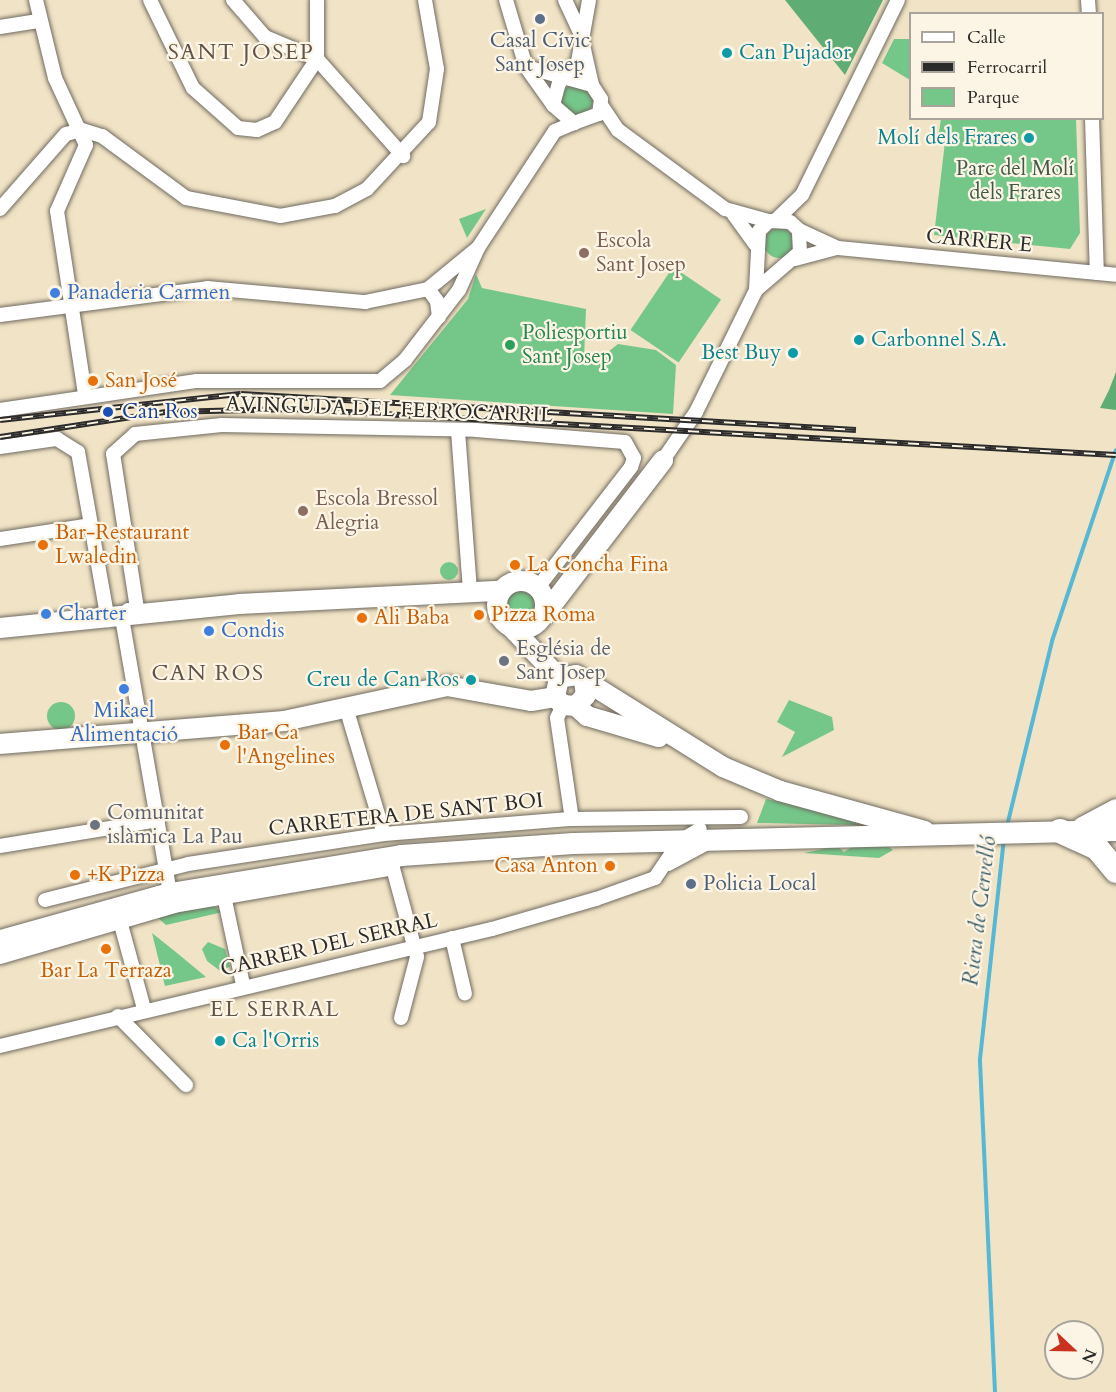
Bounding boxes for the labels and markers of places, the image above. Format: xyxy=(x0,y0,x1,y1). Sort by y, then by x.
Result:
marker: Casal Cívic Sant Josep xyxy=(533,12,547,26)
place label: Casal Cívic Sant Josep xyxy=(490,28,590,78)
place label: Can Pujador xyxy=(739,40,851,66)
marker: Can Pujador xyxy=(720,46,734,60)
place label: Molí dels Frares xyxy=(877,125,1017,151)
marker: Molí dels Frares xyxy=(1022,131,1036,145)
place label: Escola Sant Josep xyxy=(596,228,686,278)
marker: Escola Sant Josep xyxy=(577,246,591,260)
place label: Panaderia Carmen xyxy=(67,280,231,306)
marker: Panaderia Carmen xyxy=(48,286,62,300)
place label: Poliesportiu Sant Josep xyxy=(522,320,628,370)
place label: Carbonnel S.A. xyxy=(871,327,1007,353)
marker: Carbonnel S.A. xyxy=(852,333,866,347)
marker: Poliesportiu Sant Josep xyxy=(503,338,517,352)
place label: Best Buy xyxy=(701,340,781,366)
marker: Best Buy xyxy=(786,346,800,360)
place label: San José xyxy=(105,368,177,394)
marker: San José xyxy=(86,374,100,388)
place label: Can Ros xyxy=(122,399,198,425)
marker: Can Ros xyxy=(99,403,117,421)
place label: Escola Bressol Alegria xyxy=(315,486,438,536)
marker: Escola Bressol Alegria xyxy=(296,504,310,518)
place label: Bar-Restaurant Lwaledin xyxy=(55,520,189,570)
marker: Bar-Restaurant Lwaledin xyxy=(36,538,50,552)
place label: La Concha Fina xyxy=(527,552,668,578)
marker: La Concha Fina xyxy=(508,558,522,572)
place label: Charter xyxy=(58,601,126,627)
place label: Pizza Roma xyxy=(491,602,596,628)
place label: Ali Baba xyxy=(374,605,450,631)
marker: Charter xyxy=(39,607,53,621)
marker: Pizza Roma xyxy=(472,608,486,622)
marker: Ali Baba xyxy=(355,611,369,625)
place label: Condis xyxy=(221,618,284,644)
marker: Condis xyxy=(202,624,216,638)
place label: Església de Sant Josep xyxy=(516,636,611,686)
marker: Església de Sant Josep xyxy=(497,654,511,668)
place label: Creu de Can Ros xyxy=(307,667,459,693)
marker: Creu de Can Ros xyxy=(464,673,478,687)
marker: Mikael Alimentació xyxy=(117,682,131,696)
place label: Mikael Alimentació xyxy=(70,698,178,748)
place label: Bar Ca l'Angelines xyxy=(237,720,335,770)
marker: Bar Ca l'Angelines xyxy=(218,738,232,752)
place label: Comunitat islàmica La Pau xyxy=(107,800,243,850)
marker: Comunitat islàmica La Pau xyxy=(88,818,102,832)
place label: Casa Anton xyxy=(494,853,598,879)
marker: Casa Anton xyxy=(603,859,617,873)
place label: +K Pizza xyxy=(87,862,165,888)
marker: +K Pizza xyxy=(68,868,82,882)
place label: Policia Local xyxy=(703,871,816,897)
marker: Policia Local xyxy=(684,877,698,891)
marker: Bar La Terraza xyxy=(99,942,113,956)
place label: Bar La Terraza xyxy=(40,958,172,984)
place label: Ca l'Orris xyxy=(232,1028,319,1054)
marker: Ca l'Orris xyxy=(213,1034,227,1048)

